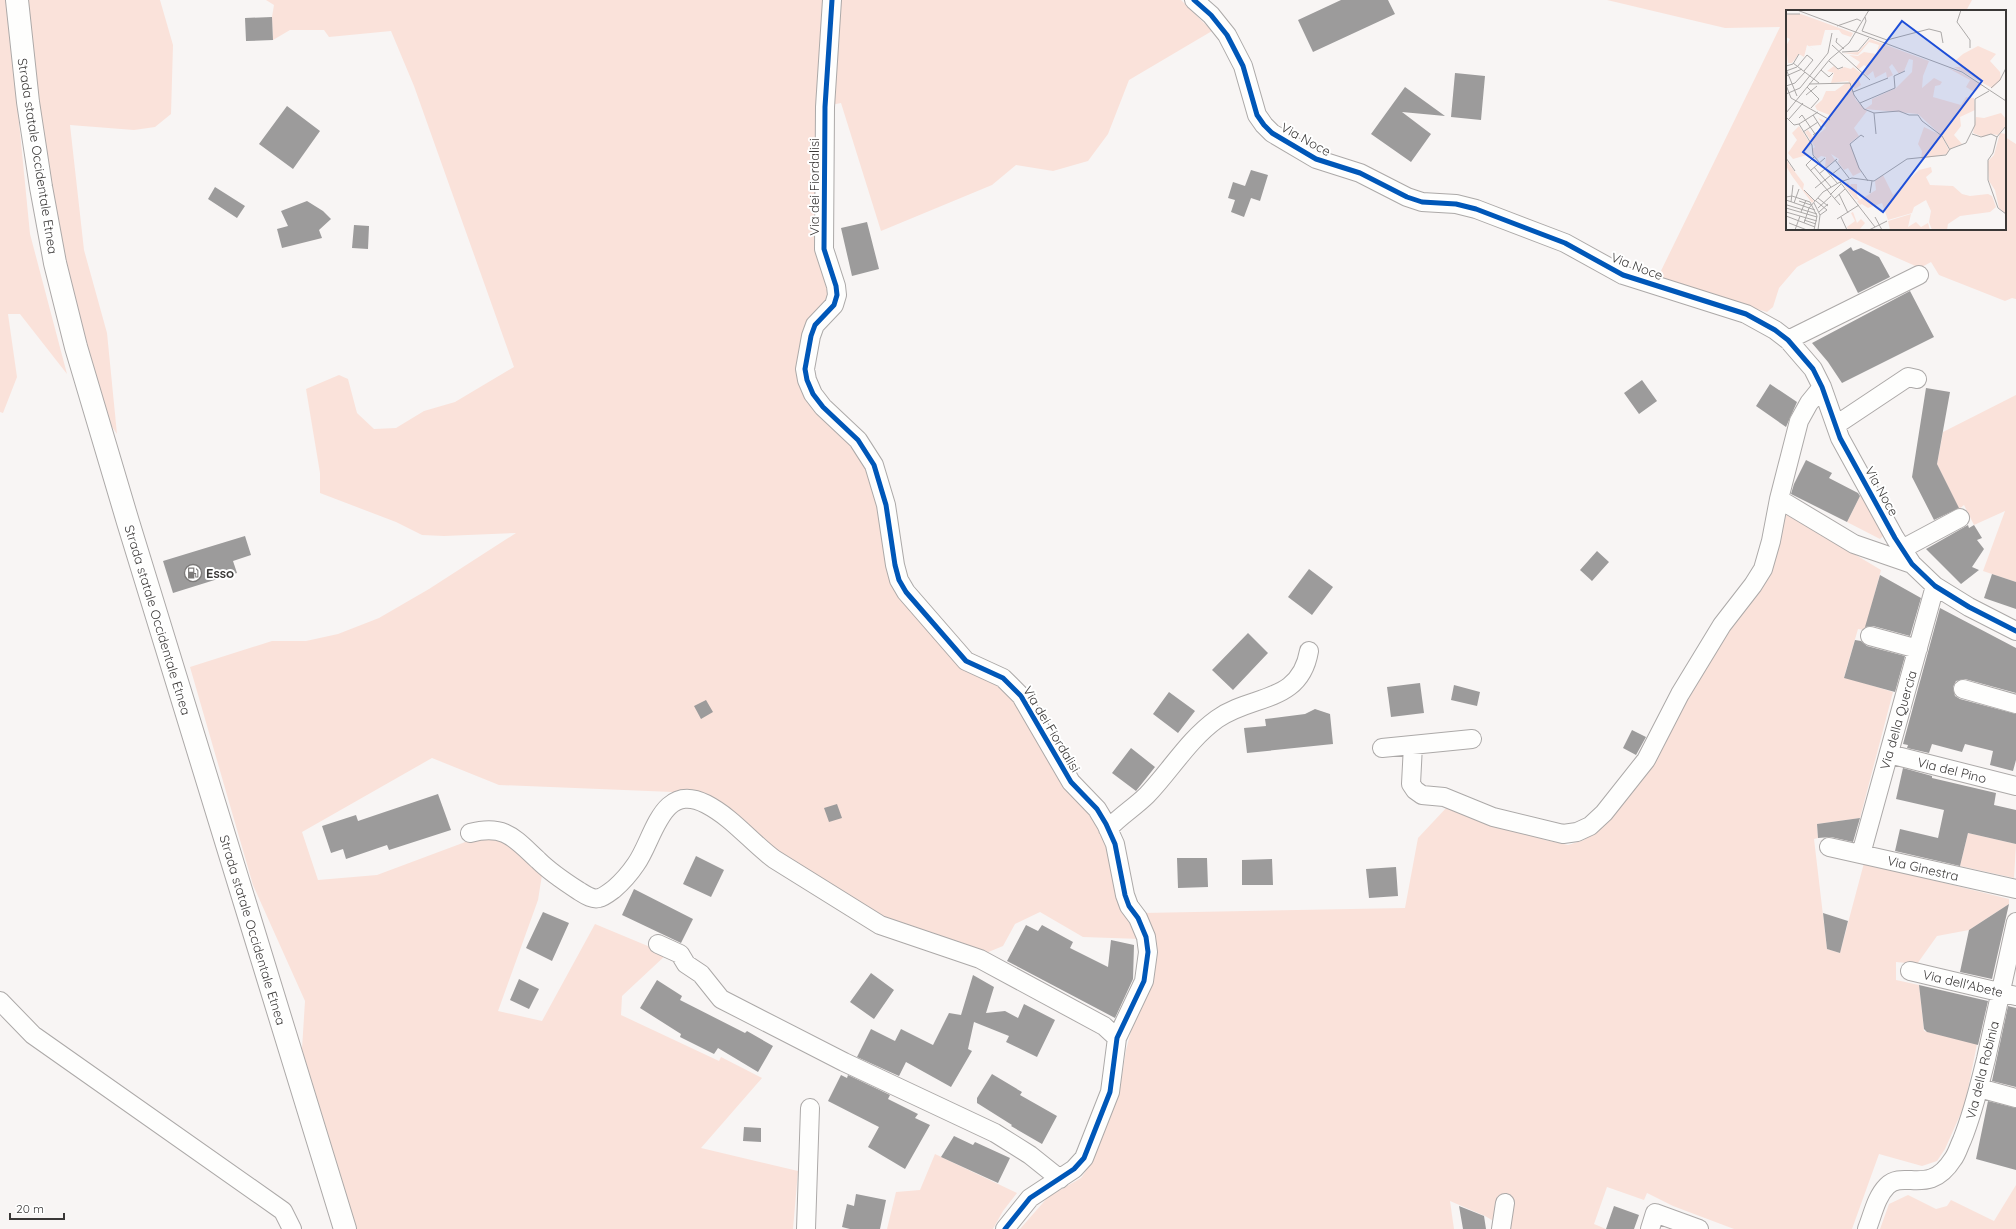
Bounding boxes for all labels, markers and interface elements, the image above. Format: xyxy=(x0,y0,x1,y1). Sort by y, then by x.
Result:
inset map xyxy=(1786,10,2006,230)
street label: Strada statale Occidentale Etnea xyxy=(15,57,61,255)
street label: Via Noce xyxy=(1278,119,1334,159)
street label: Via dei Fiordalisi xyxy=(806,138,822,236)
street label: Via Noce xyxy=(1609,249,1665,283)
street label: Via Noce xyxy=(1862,463,1902,519)
street label: Strada statale Occidentale Etnea xyxy=(121,523,195,717)
fuel station icon: Esso xyxy=(183,563,203,583)
place label: Esso xyxy=(206,565,234,581)
street label: Via della Quercia xyxy=(1876,669,1920,771)
street label: Via dei Fiordalisi xyxy=(1020,683,1084,775)
street label: Via del Pino xyxy=(1916,754,1988,786)
street label: Strada statale Occidentale Etnea xyxy=(216,833,290,1027)
street label: Via Ginestra xyxy=(1886,852,1960,884)
street label: Via dell'Abete xyxy=(1921,966,2005,1000)
street label: Via della Robinia xyxy=(1962,1019,2002,1121)
scale bar xyxy=(10,1195,64,1221)
text: 20 m xyxy=(16,1201,44,1216)

